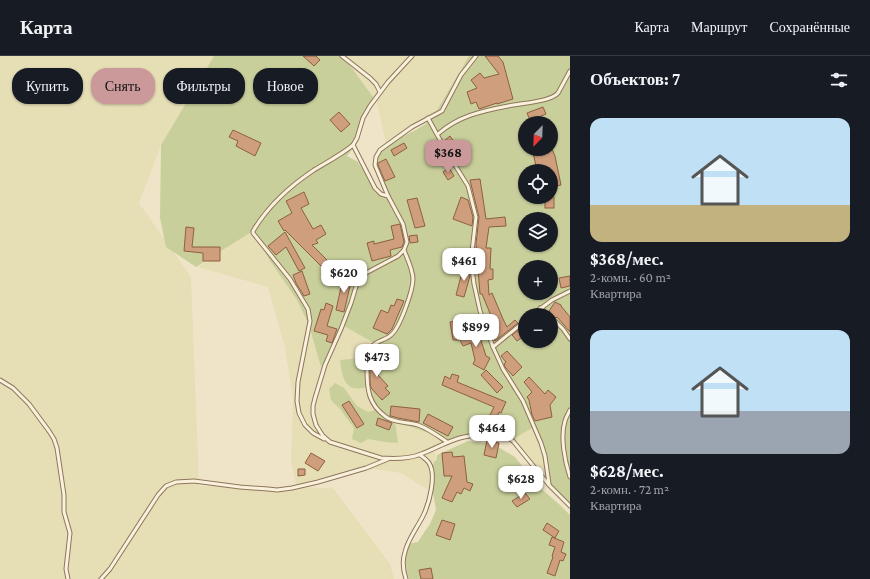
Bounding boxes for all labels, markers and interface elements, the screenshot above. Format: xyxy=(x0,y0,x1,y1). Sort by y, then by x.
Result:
text: Карта xyxy=(20,17,72,38)
text: Карта xyxy=(634,19,669,35)
text: Маршрут xyxy=(691,19,747,35)
text: Сохранённые xyxy=(769,19,850,35)
chip: Купить xyxy=(12,68,83,104)
chip: Снять xyxy=(91,68,155,104)
chip: Фильтры xyxy=(163,68,245,104)
chip: Новое xyxy=(253,68,318,104)
icon: filters xyxy=(828,69,850,91)
text: Объектов: 7 xyxy=(590,70,680,89)
north arrow xyxy=(518,116,558,156)
map controls xyxy=(518,116,558,348)
pin: $368 xyxy=(424,140,472,174)
icon: home xyxy=(684,144,756,216)
text: $368 xyxy=(434,145,462,160)
button: locate xyxy=(518,164,558,204)
button: layers xyxy=(518,212,558,252)
pin: $461 xyxy=(440,248,488,282)
text: $368/мес. xyxy=(590,250,664,269)
text: $461 xyxy=(451,253,477,268)
pin: $620 xyxy=(320,260,368,294)
button: + xyxy=(518,260,558,300)
text: $620 xyxy=(330,265,358,280)
text: 2-комн. · 60 m² xyxy=(590,270,671,285)
text: Квартира xyxy=(590,286,642,301)
button: − xyxy=(518,308,558,348)
pin: $899 xyxy=(452,314,500,348)
text: $899 xyxy=(462,319,490,334)
pin: $473 xyxy=(353,344,401,378)
text: $473 xyxy=(364,349,390,364)
icon: home xyxy=(684,356,756,428)
pin: $464 xyxy=(468,415,516,449)
text: $464 xyxy=(478,420,506,435)
text: $628/мес. xyxy=(590,462,664,481)
pin: $628 xyxy=(497,466,545,500)
text: $628 xyxy=(507,471,535,486)
text: 2-комн. · 72 m² xyxy=(590,482,669,497)
text: Квартира xyxy=(590,498,642,513)

